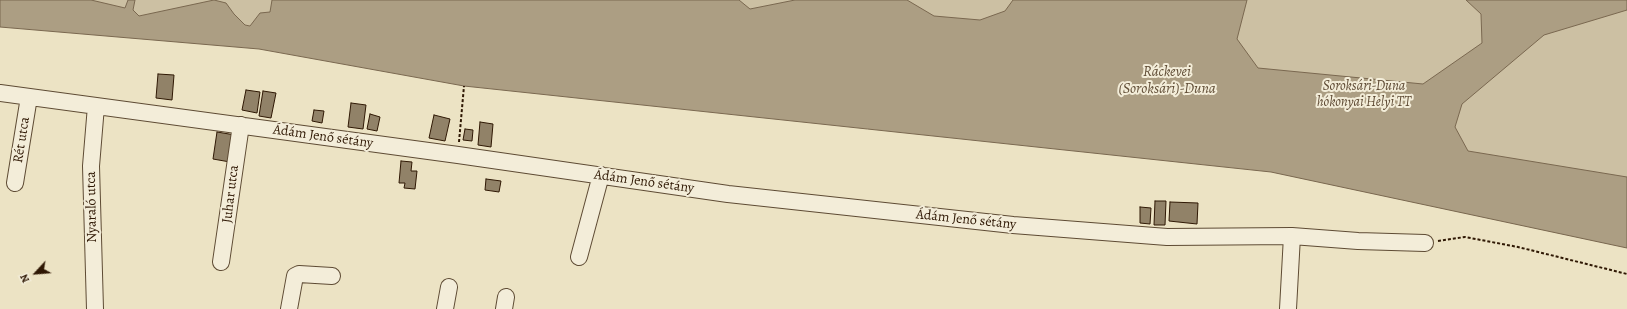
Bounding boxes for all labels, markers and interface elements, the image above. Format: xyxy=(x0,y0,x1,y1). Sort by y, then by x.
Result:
water label: Ráckevei (Soroksári)-Duna xyxy=(1118,63,1216,98)
park label: Soroksári-Duna hókonyai Helyi TT xyxy=(1317,79,1411,112)
street label: Rét utca xyxy=(10,116,34,164)
street label: Ádám Jenő sétány xyxy=(272,122,374,152)
street label: Juhar utca xyxy=(219,164,243,224)
street label: Ádám Jenő sétány xyxy=(593,167,695,197)
street label: Nyaraló utca xyxy=(83,171,101,243)
street label: Ádám Jenő sétány xyxy=(915,206,1017,234)
north arrow xyxy=(16,253,56,293)
text: N xyxy=(16,272,33,285)

